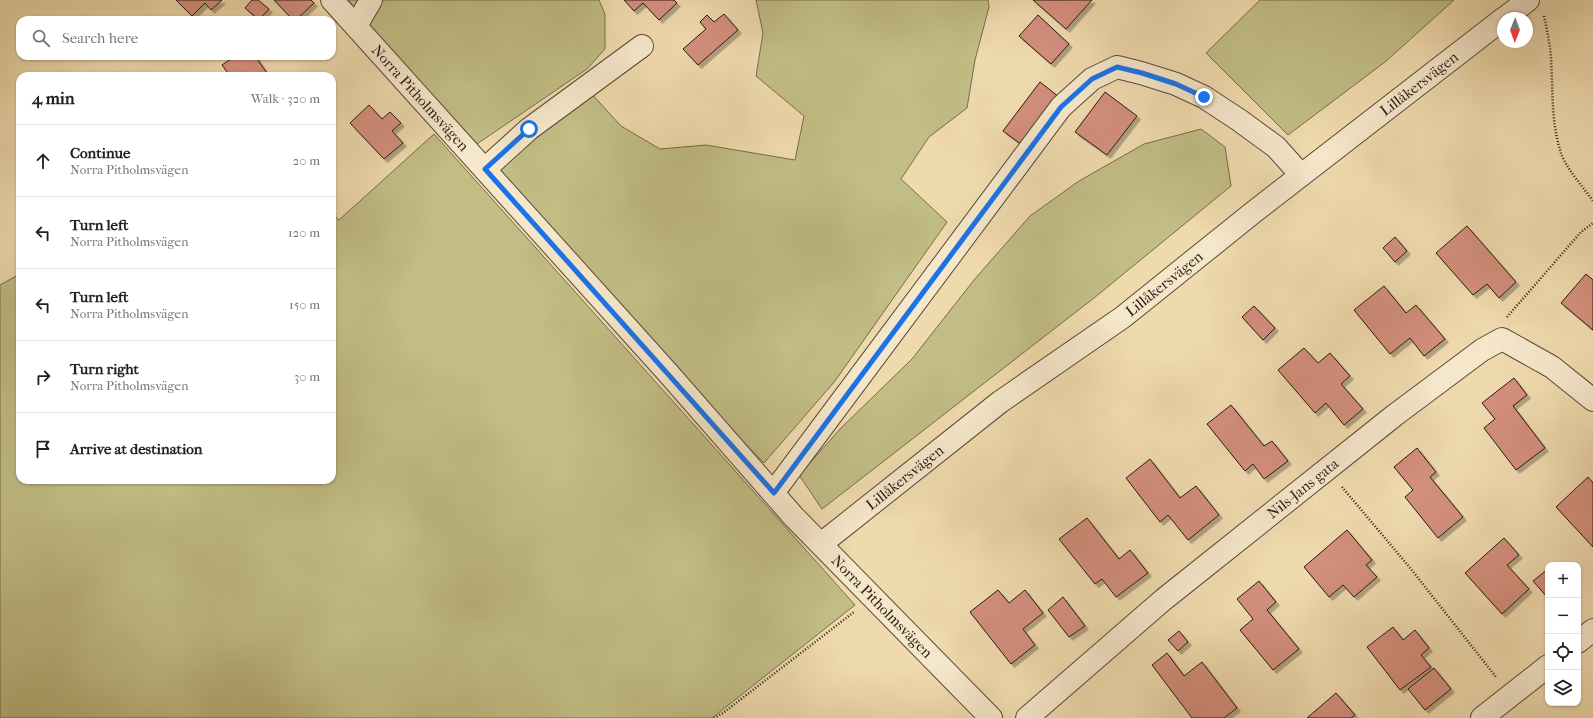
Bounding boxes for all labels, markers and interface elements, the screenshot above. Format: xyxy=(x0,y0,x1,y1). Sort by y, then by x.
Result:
north arrow xyxy=(1497,12,1533,48)
search box xyxy=(16,16,336,60)
icon: search xyxy=(30,27,52,49)
text: Search here xyxy=(62,29,138,47)
street label: Norra Pitholmsvägen xyxy=(368,41,473,155)
street label: Lillåkersvägen xyxy=(1377,48,1462,120)
text: 4 min xyxy=(32,88,75,108)
route end xyxy=(1195,88,1213,106)
text: Walk · 320 m xyxy=(251,91,320,106)
route start xyxy=(520,120,538,138)
text: Continue xyxy=(70,144,130,162)
icon: ahead xyxy=(32,150,54,172)
text: 20 m xyxy=(293,153,320,168)
text: Norra Pitholmsvägen xyxy=(70,162,188,177)
text: Turn left xyxy=(70,216,128,234)
icon: left xyxy=(32,222,54,244)
text: 120 m xyxy=(288,225,320,240)
text: Norra Pitholmsvägen xyxy=(70,234,188,249)
street label: Lillåkersvägen xyxy=(1122,247,1207,320)
text: Turn left xyxy=(70,288,128,306)
icon: left xyxy=(32,294,54,316)
text: 150 m xyxy=(289,297,320,312)
text: Norra Pitholmsvägen xyxy=(70,306,188,321)
text: Turn right xyxy=(70,360,139,378)
icon: right xyxy=(32,366,54,388)
text: 30 m xyxy=(294,369,320,384)
text: Norra Pitholmsvägen xyxy=(70,378,188,393)
icon: arrive xyxy=(32,438,54,460)
text: Arrive at destination xyxy=(70,440,202,458)
street label: Lillåkersvägen xyxy=(862,441,947,514)
street label: Nils-Jans gata xyxy=(1264,454,1343,522)
street label: Norra Pitholmsvägen xyxy=(828,552,936,662)
map controls xyxy=(1545,562,1581,706)
button: + xyxy=(1545,562,1581,598)
button: − xyxy=(1545,598,1581,634)
button: locate xyxy=(1545,634,1581,670)
button: layers xyxy=(1545,670,1581,706)

